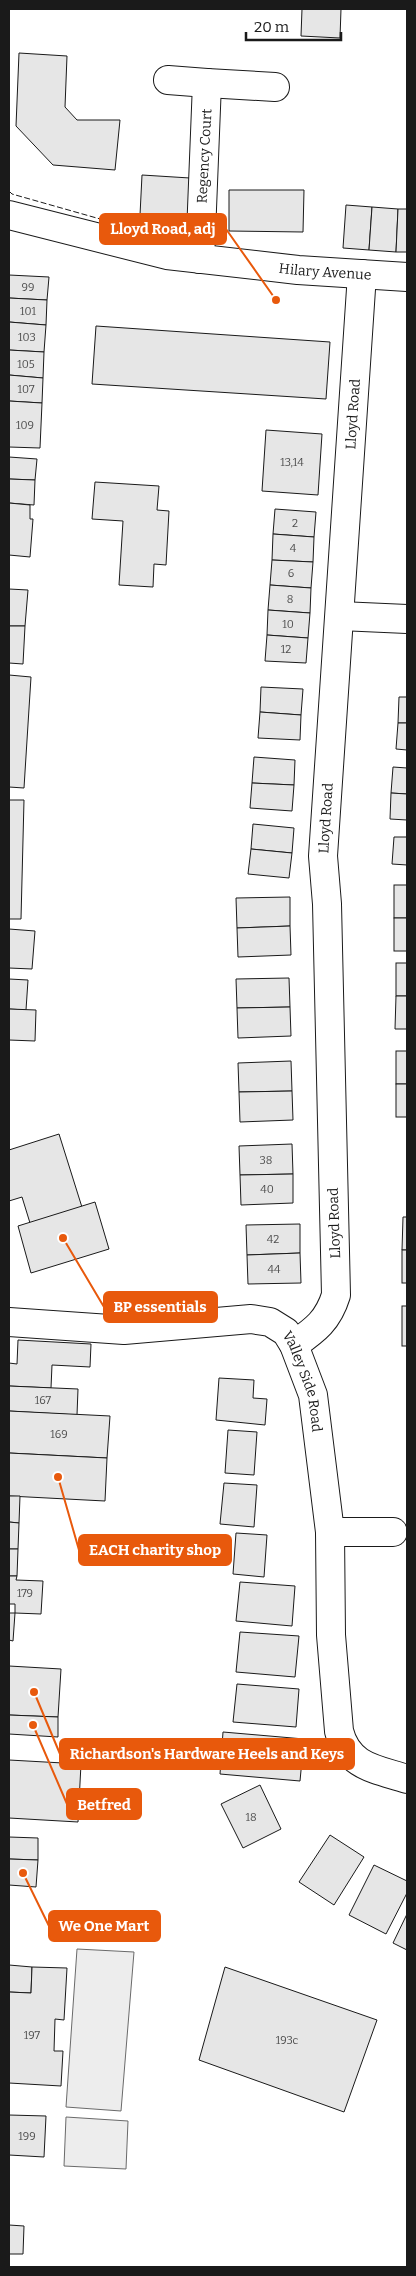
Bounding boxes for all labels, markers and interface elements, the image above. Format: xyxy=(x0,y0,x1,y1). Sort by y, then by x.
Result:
scale bar xyxy=(246,10,341,42)
text: 20 m xyxy=(254,18,290,36)
street label: Regency Court xyxy=(194,108,215,204)
callout: Lloyd Road, adj xyxy=(100,214,226,244)
text: Lloyd Road, adj xyxy=(110,220,216,238)
street label: Hilary Avenue xyxy=(278,260,372,284)
house number: 99 xyxy=(22,281,34,294)
house number: 101 xyxy=(20,305,37,318)
house number: 103 xyxy=(18,331,36,344)
house number: 105 xyxy=(17,358,35,371)
street label: Lloyd Road xyxy=(342,378,364,450)
house number: 107 xyxy=(17,383,35,396)
house number: 109 xyxy=(16,419,34,432)
house number: 13,14 xyxy=(280,456,304,469)
house number: 2 xyxy=(292,517,298,530)
house number: 4 xyxy=(290,542,297,555)
house number: 6 xyxy=(288,567,294,580)
house number: 8 xyxy=(287,593,293,606)
house number: 10 xyxy=(282,618,294,631)
house number: 12 xyxy=(281,643,291,656)
street label: Lloyd Road xyxy=(315,782,337,854)
house number: 38 xyxy=(260,1154,272,1167)
house number: 40 xyxy=(260,1183,274,1196)
street label: Lloyd Road xyxy=(325,1187,344,1259)
house number: 42 xyxy=(267,1233,279,1246)
house number: 44 xyxy=(268,1263,281,1276)
callout: BP essentials xyxy=(104,1292,217,1322)
text: BP essentials xyxy=(113,1298,207,1316)
street label: Valley Side Road xyxy=(278,1328,326,1433)
house number: 167 xyxy=(35,1394,52,1407)
house number: 169 xyxy=(50,1428,68,1441)
callout: EACH charity shop xyxy=(79,1535,231,1565)
text: EACH charity shop xyxy=(89,1541,221,1559)
house number: 179 xyxy=(17,1587,33,1600)
callout: Richardson's Hardware Heels and Keys xyxy=(60,1739,354,1769)
text: Richardson's Hardware Heels and Keys xyxy=(70,1745,344,1763)
callout: Betfred xyxy=(67,1789,141,1819)
text: Betfred xyxy=(77,1796,131,1814)
house number: 18 xyxy=(245,1811,257,1824)
callout: We One Mart xyxy=(49,1911,160,1941)
text: We One Mart xyxy=(59,1917,150,1935)
house number: 197 xyxy=(24,2029,41,2042)
house number: 193c xyxy=(276,2034,299,2047)
house number: 199 xyxy=(18,2130,36,2143)

